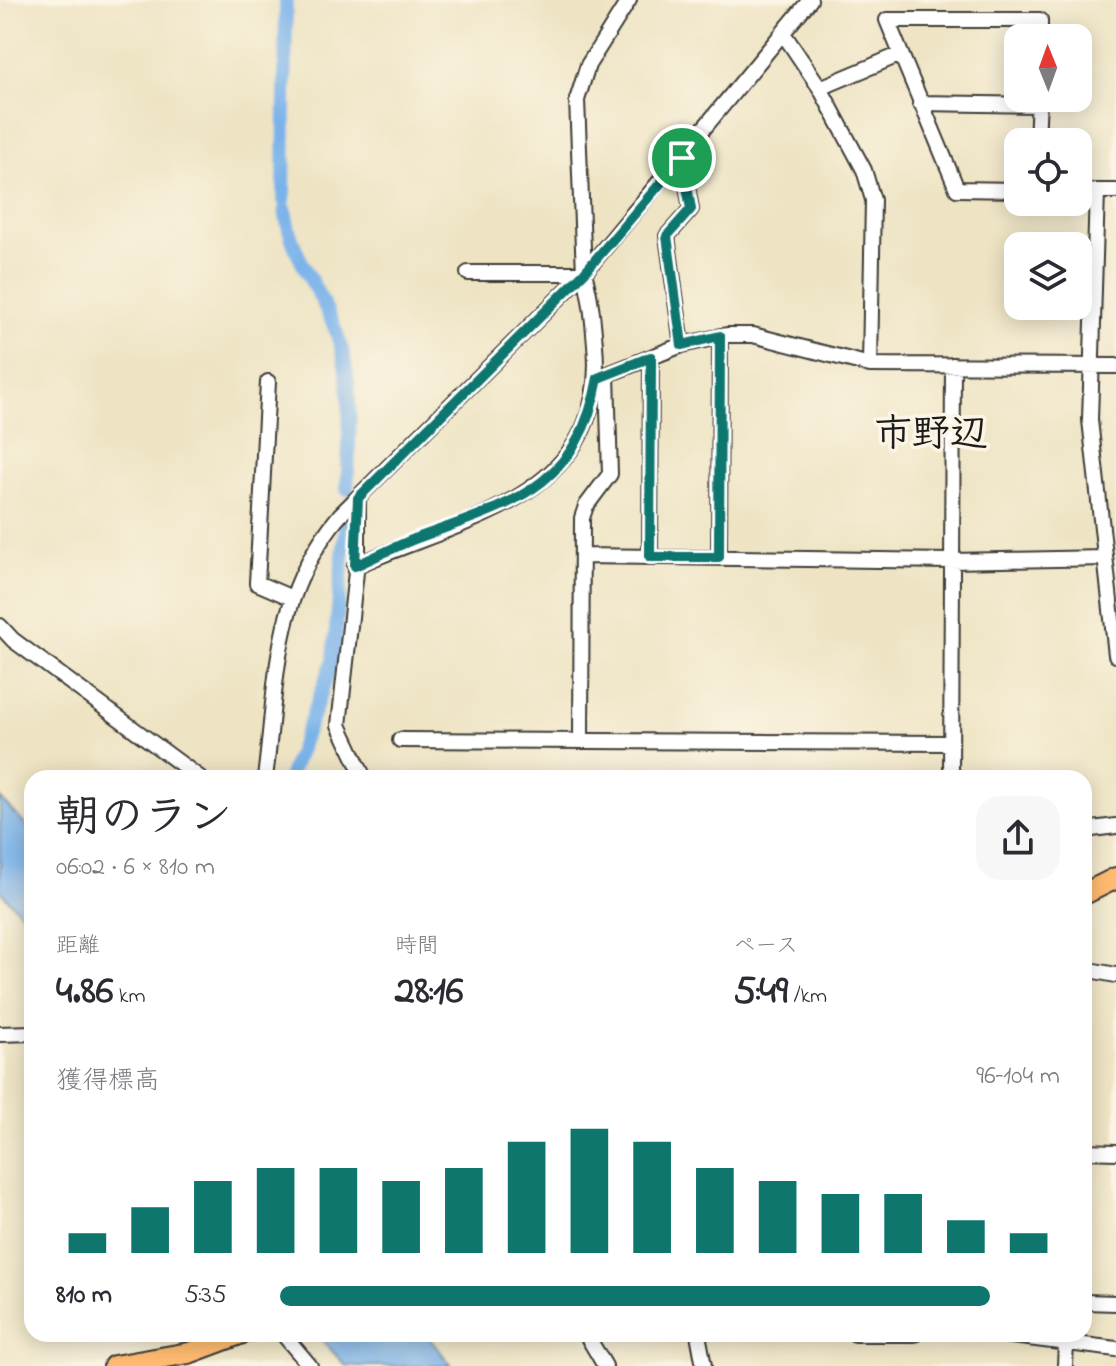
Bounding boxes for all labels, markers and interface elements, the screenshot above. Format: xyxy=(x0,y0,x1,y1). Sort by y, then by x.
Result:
north arrow xyxy=(1004,24,1092,112)
map controls xyxy=(1004,24,1092,320)
pin xyxy=(648,124,716,192)
button: locate xyxy=(1004,128,1092,216)
icon: arrive xyxy=(660,136,704,180)
button: layers xyxy=(1004,232,1092,320)
district label: 市野辺 xyxy=(874,408,988,464)
text: 朝のラン xyxy=(56,787,232,851)
button: share xyxy=(976,796,1060,880)
text: 06:02 · 6 × 810 m xyxy=(56,849,215,887)
text: 距離 xyxy=(56,931,100,963)
text: 時間 xyxy=(395,931,439,963)
text: ペース xyxy=(733,931,798,963)
text: 4.86 xyxy=(56,963,113,1022)
text: 28:16 xyxy=(395,963,463,1022)
text: 5:49 xyxy=(733,963,788,1022)
text: km xyxy=(113,981,145,1013)
text: /km xyxy=(788,981,827,1013)
text: 96–104 m xyxy=(976,1058,1060,1096)
text: 獲得標高 xyxy=(56,1063,160,1101)
text: 810 m xyxy=(56,1277,112,1315)
text: 5:35 xyxy=(184,1277,227,1315)

